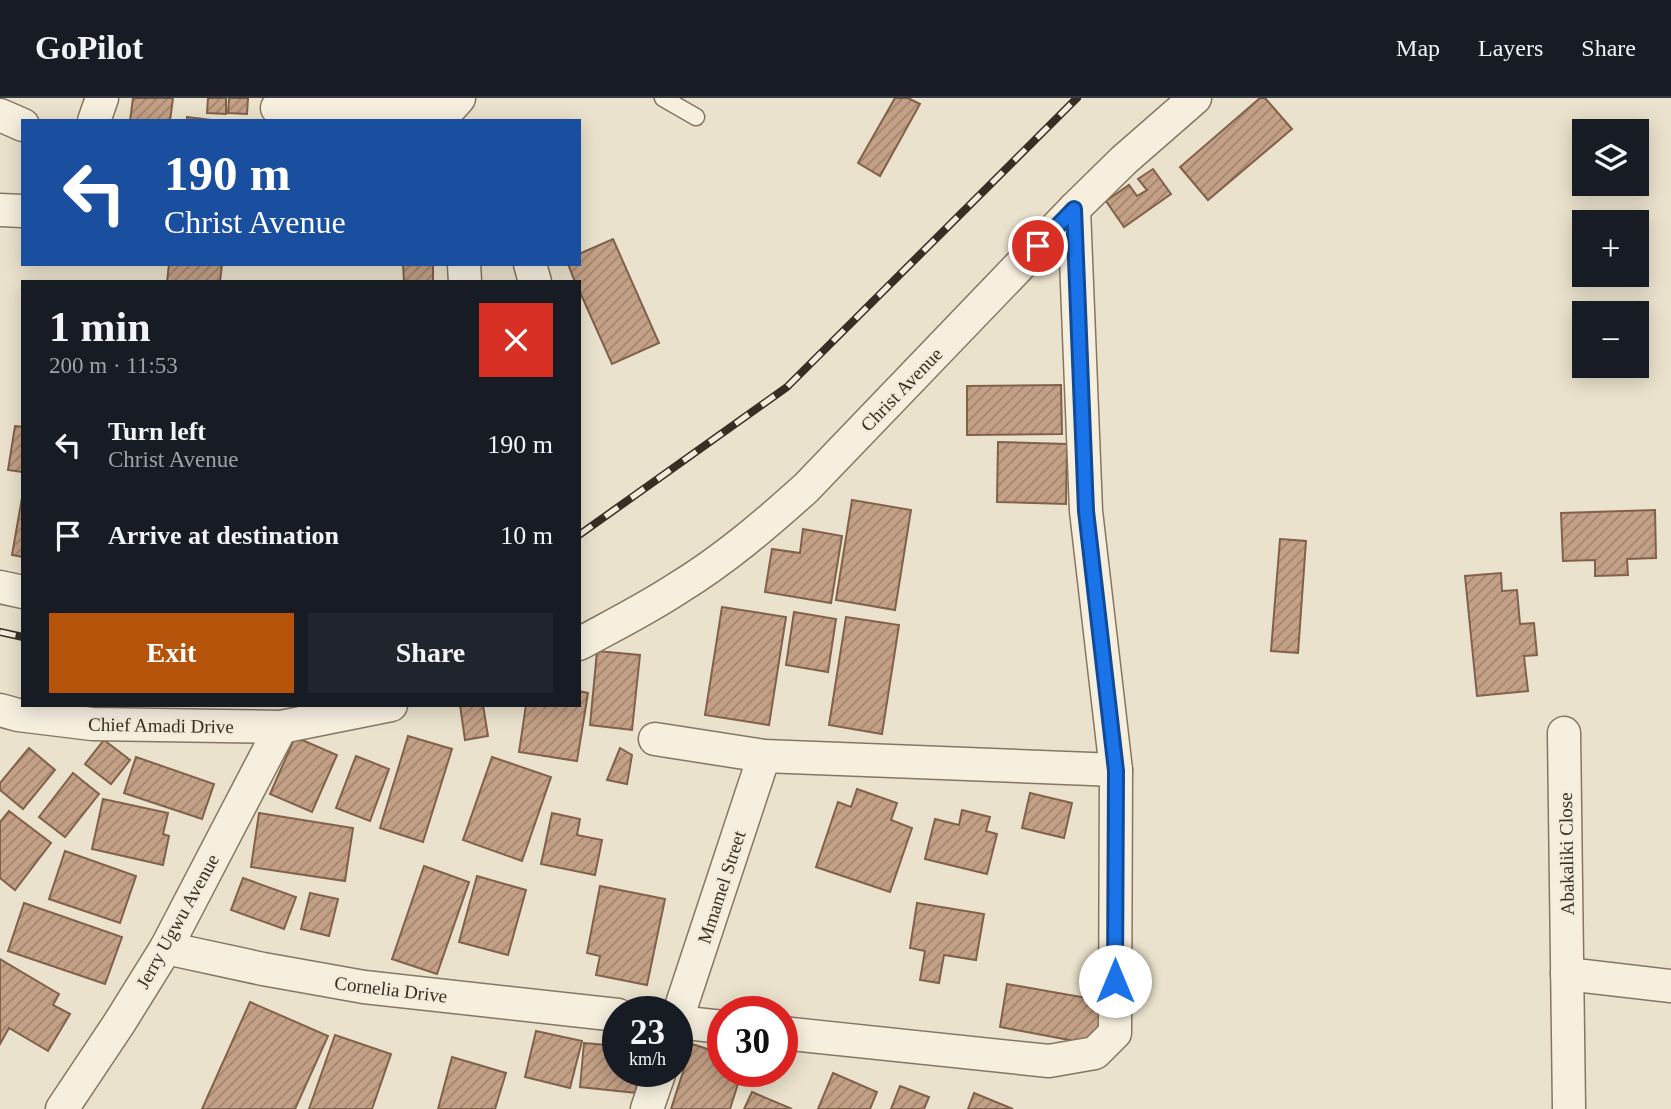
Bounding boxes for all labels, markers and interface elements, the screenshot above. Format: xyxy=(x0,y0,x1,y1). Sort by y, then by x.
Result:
text: GoPilot xyxy=(35,30,143,66)
text: Map xyxy=(1396,35,1440,61)
text: Layers xyxy=(1478,35,1543,61)
text: Share xyxy=(1581,35,1636,61)
map controls xyxy=(1572,119,1649,378)
button: layers xyxy=(1572,119,1649,196)
text: 190 m xyxy=(164,146,291,201)
icon: left xyxy=(49,147,140,238)
text: Christ Avenue xyxy=(164,204,346,240)
button: + xyxy=(1572,210,1649,287)
pin xyxy=(1008,216,1068,276)
icon: arrive xyxy=(1019,227,1057,265)
button: − xyxy=(1572,301,1649,378)
button: close xyxy=(479,303,553,377)
text: 1 min xyxy=(49,304,151,350)
street label: Christ Avenue xyxy=(856,343,946,435)
text: 200 m · 11:53 xyxy=(49,353,178,378)
text: Turn left xyxy=(108,417,206,446)
icon: left xyxy=(49,426,87,464)
text: 190 m xyxy=(487,430,553,459)
text: Christ Avenue xyxy=(108,447,239,472)
icon: arrive xyxy=(49,517,87,555)
text: Arrive at destination xyxy=(108,521,339,550)
text: 10 m xyxy=(500,521,553,550)
button: Exit xyxy=(49,613,294,693)
button: Share xyxy=(308,613,553,693)
street label: Chief Amadi Drive xyxy=(88,714,234,737)
street label: Abakaliki Close xyxy=(1555,792,1578,916)
street label: Mmamel Street xyxy=(693,827,750,946)
street label: Jerry Ugwu Avenue xyxy=(132,850,223,992)
position arrow xyxy=(1078,944,1152,1018)
street label: Cornelia Drive xyxy=(333,972,449,1007)
speed limit sign: 30 xyxy=(707,996,798,1087)
text: 23 xyxy=(630,1013,665,1052)
text: km/h xyxy=(629,1049,666,1069)

